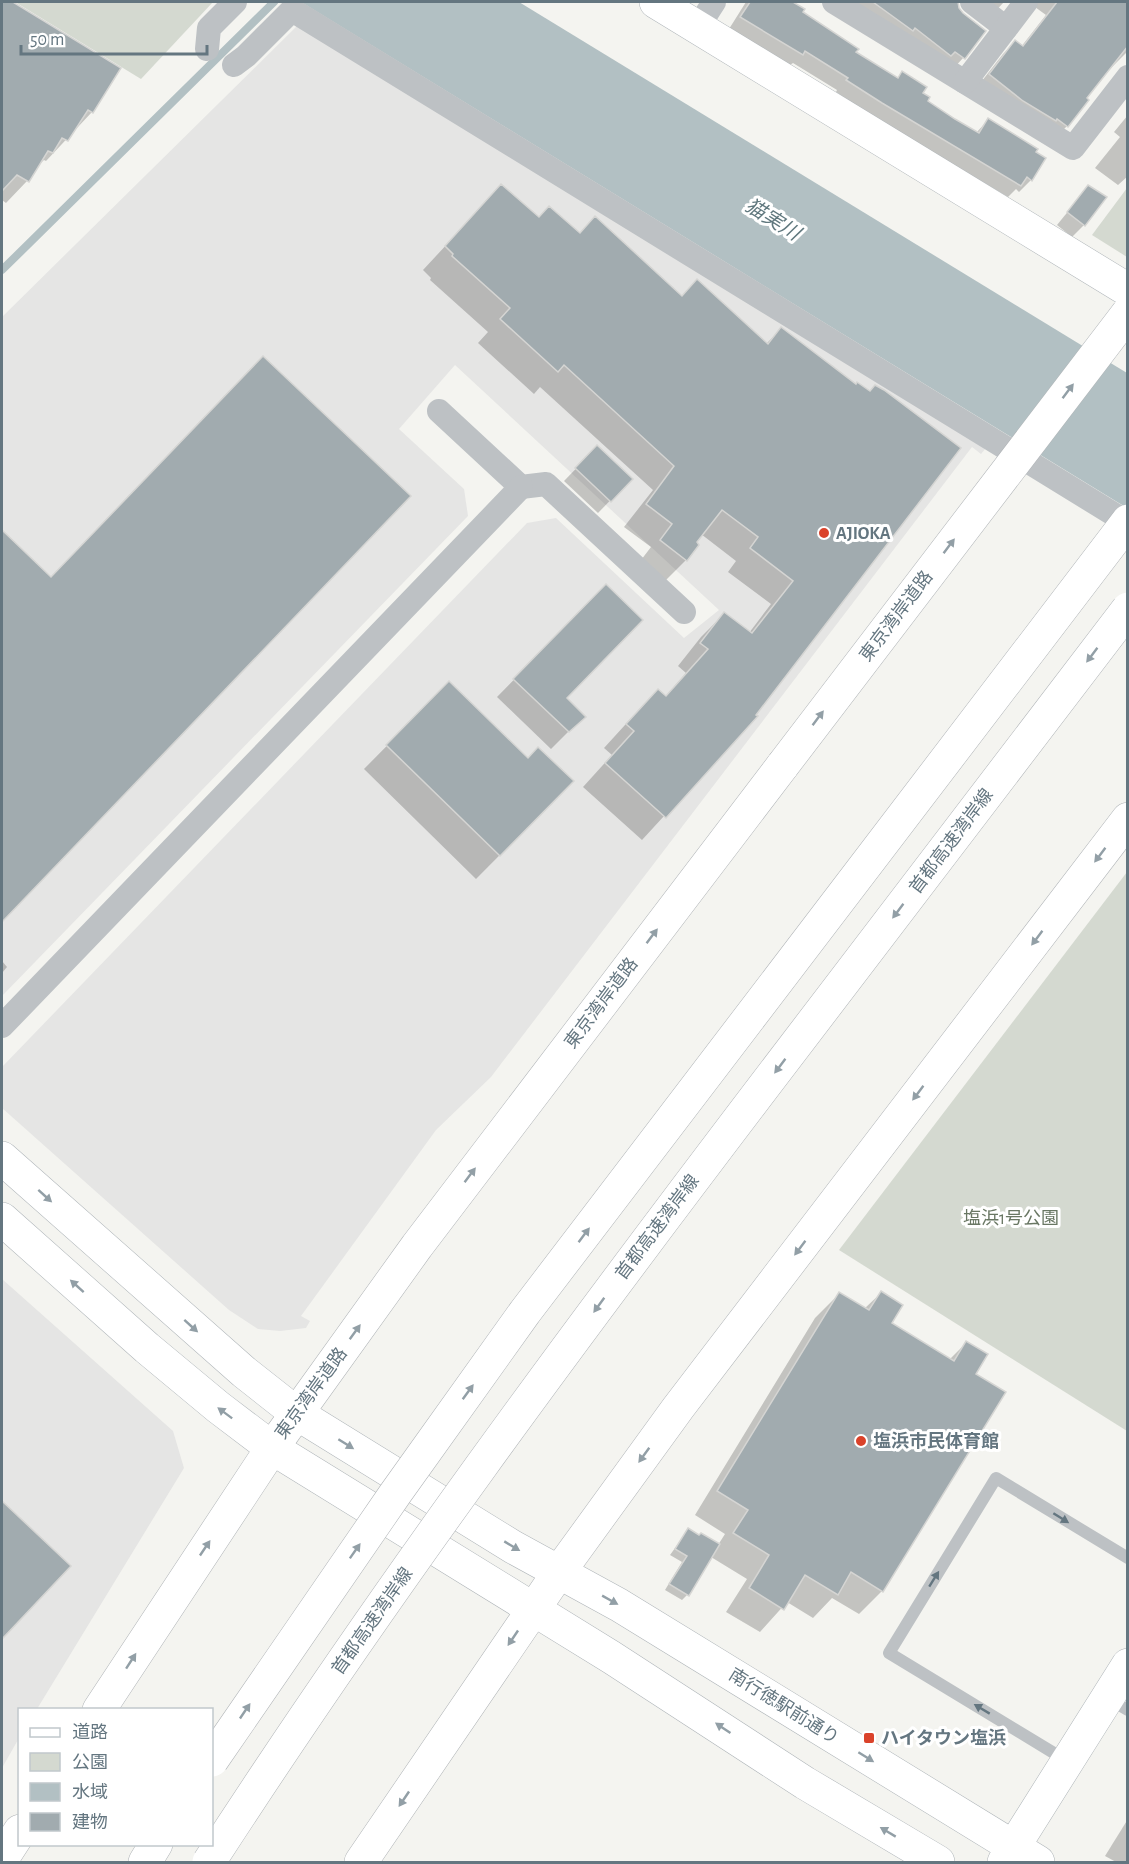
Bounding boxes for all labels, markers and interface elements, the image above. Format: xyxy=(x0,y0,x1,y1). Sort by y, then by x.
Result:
scale bar xyxy=(21,18,207,56)
text: 50 m xyxy=(30,31,64,49)
water label: 猫実川 xyxy=(742,195,805,245)
one-way arrow xyxy=(1061,384,1073,399)
place label: AJIOKA xyxy=(836,525,891,543)
marker: AJIOKA xyxy=(817,526,831,540)
one-way arrow xyxy=(943,539,955,554)
street label: 東京湾岸道路 xyxy=(856,567,936,665)
one-way arrow xyxy=(1086,647,1098,663)
one-way arrow xyxy=(812,710,825,726)
street label: 首都高速湾岸線 xyxy=(905,785,997,897)
one-way arrow xyxy=(1094,848,1106,863)
one-way arrow xyxy=(892,903,904,918)
one-way arrow xyxy=(645,929,657,944)
one-way arrow xyxy=(1031,931,1043,946)
street label: 東京湾岸道路 xyxy=(561,954,641,1052)
one-way arrow xyxy=(773,1058,786,1074)
one-way arrow xyxy=(913,1086,925,1101)
one-way arrow xyxy=(464,1167,476,1183)
street label: 首都高速湾岸線 xyxy=(611,1171,703,1283)
one-way arrow xyxy=(37,1189,52,1202)
park label: 塩浜1号公園 xyxy=(963,1208,1059,1228)
one-way arrow xyxy=(577,1227,590,1243)
one-way arrow xyxy=(795,1241,807,1256)
one-way arrow xyxy=(70,1280,85,1293)
one-way arrow xyxy=(593,1298,605,1313)
one-way arrow xyxy=(183,1319,198,1332)
one-way arrow xyxy=(348,1324,360,1340)
street label: 東京湾岸道路 xyxy=(271,1343,351,1443)
one-way arrow xyxy=(462,1384,474,1400)
one-way arrow xyxy=(217,1407,232,1419)
place label: 塩浜市民体育館 xyxy=(873,1431,999,1451)
marker: 塩浜市民体育館 xyxy=(854,1434,868,1448)
one-way arrow xyxy=(338,1438,354,1449)
one-way arrow xyxy=(638,1447,650,1463)
one-way arrow xyxy=(1053,1512,1070,1523)
one-way arrow xyxy=(199,1541,211,1557)
one-way arrow xyxy=(504,1541,521,1551)
one-way arrow xyxy=(349,1543,360,1559)
street label: 首都高速湾岸線 xyxy=(328,1564,416,1678)
one-way arrow xyxy=(929,1571,940,1587)
one-way arrow xyxy=(602,1595,618,1606)
one-way arrow xyxy=(508,1630,519,1646)
one-way arrow xyxy=(125,1653,137,1669)
street label: 南行徳駅前通り xyxy=(725,1664,843,1748)
one-way arrow xyxy=(239,1704,251,1720)
one-way arrow xyxy=(974,1704,990,1715)
legend xyxy=(18,1708,213,1846)
text: 道路 xyxy=(72,1722,108,1742)
one-way arrow xyxy=(715,1723,731,1734)
place label: ハイタウン塩浜 xyxy=(881,1728,1006,1748)
marker: ハイタウン塩浜 xyxy=(862,1731,876,1745)
one-way arrow xyxy=(858,1751,874,1762)
text: 公園 xyxy=(72,1753,108,1772)
text: 水域 xyxy=(72,1783,108,1802)
one-way arrow xyxy=(399,1791,410,1807)
text: 建物 xyxy=(72,1812,108,1832)
one-way arrow xyxy=(880,1827,896,1838)

